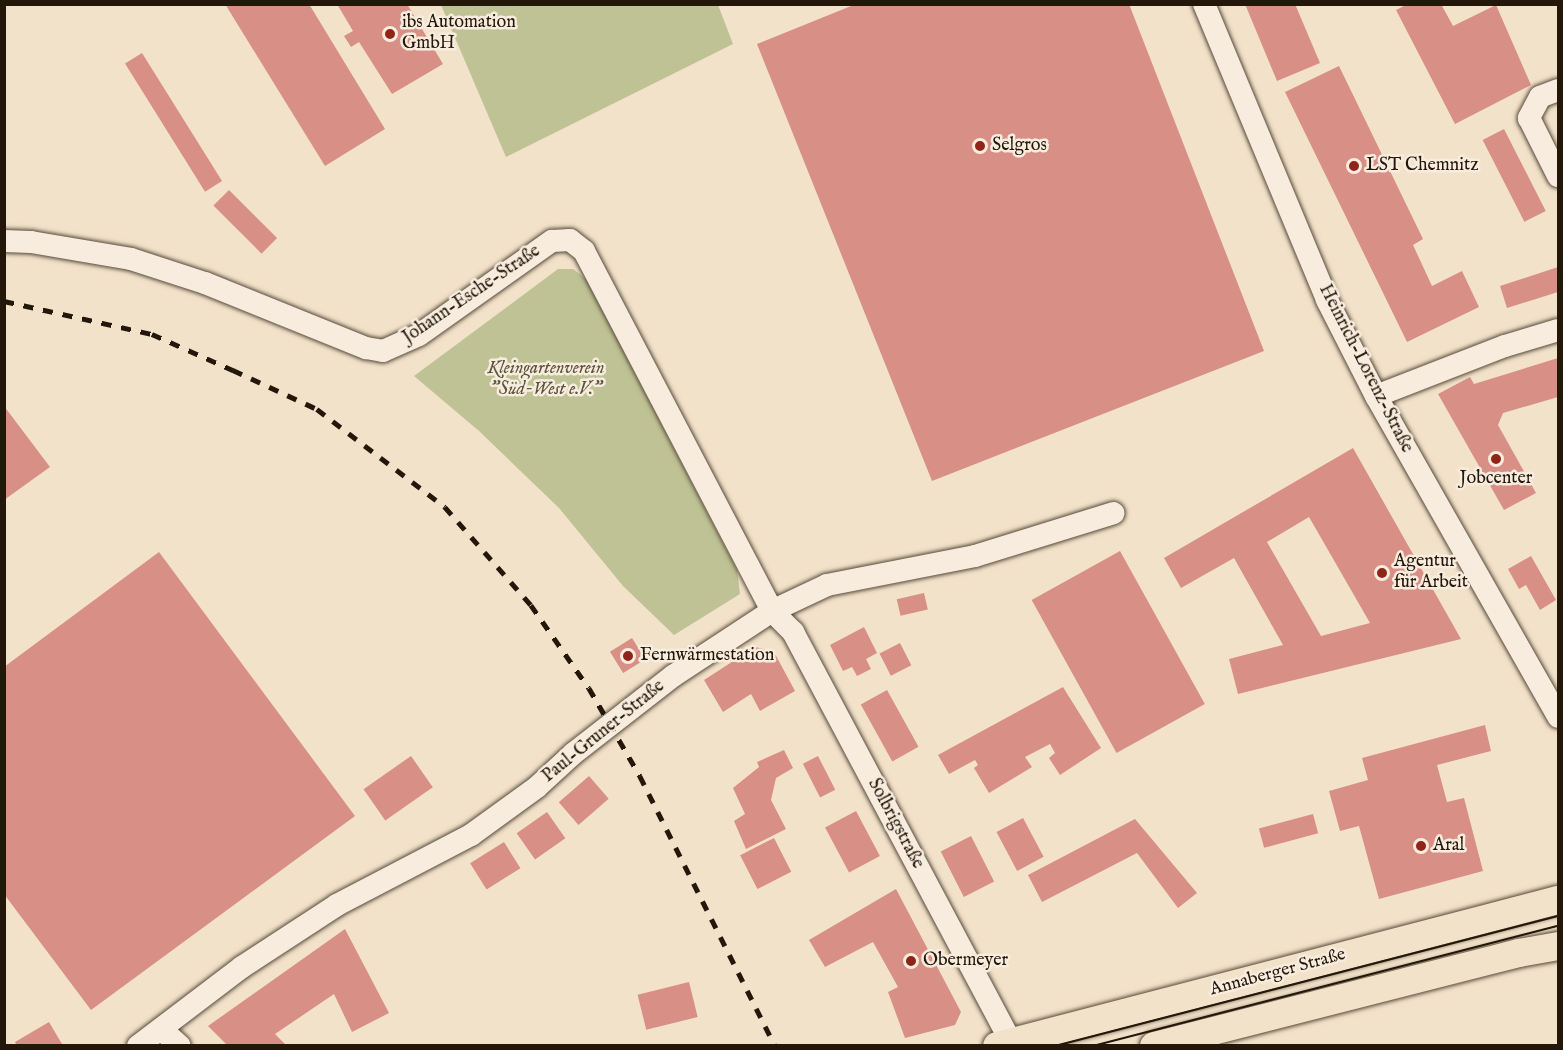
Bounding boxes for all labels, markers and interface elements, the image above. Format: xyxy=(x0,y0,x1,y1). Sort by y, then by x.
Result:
place label: ibs Automation GmbH xyxy=(402,13,516,56)
marker: ibs Automation GmbH xyxy=(383,27,397,41)
place label: Selgros xyxy=(992,135,1047,157)
marker: Selgros xyxy=(973,139,987,153)
place label: LST Chemnitz xyxy=(1366,155,1478,177)
marker: LST Chemnitz xyxy=(1347,159,1361,173)
street label: Johann-Esche-Straße xyxy=(399,241,545,349)
street label: Heinrich-Lorenz-Straße xyxy=(1313,281,1417,457)
park label: Kleingartenverein "Süd-West e.V." xyxy=(488,359,604,401)
marker: Jobcenter xyxy=(1489,452,1503,466)
place label: Jobcenter xyxy=(1460,468,1532,490)
place label: Agentur für Arbeit xyxy=(1394,552,1468,594)
marker: Agentur für Arbeit xyxy=(1375,566,1389,580)
place label: Fernwärmestation xyxy=(640,645,774,667)
marker: Fernwärmestation xyxy=(621,649,635,663)
street label: Paul-Gruner-Straße xyxy=(538,676,670,788)
street label: Solbrigstraße xyxy=(862,775,928,873)
place label: Aral xyxy=(1433,835,1464,857)
marker: Aral xyxy=(1414,839,1428,853)
street label: Annaberger Straße xyxy=(1208,945,1348,1001)
place label: Obermeyer xyxy=(923,950,1008,972)
marker: Obermeyer xyxy=(904,954,918,968)

